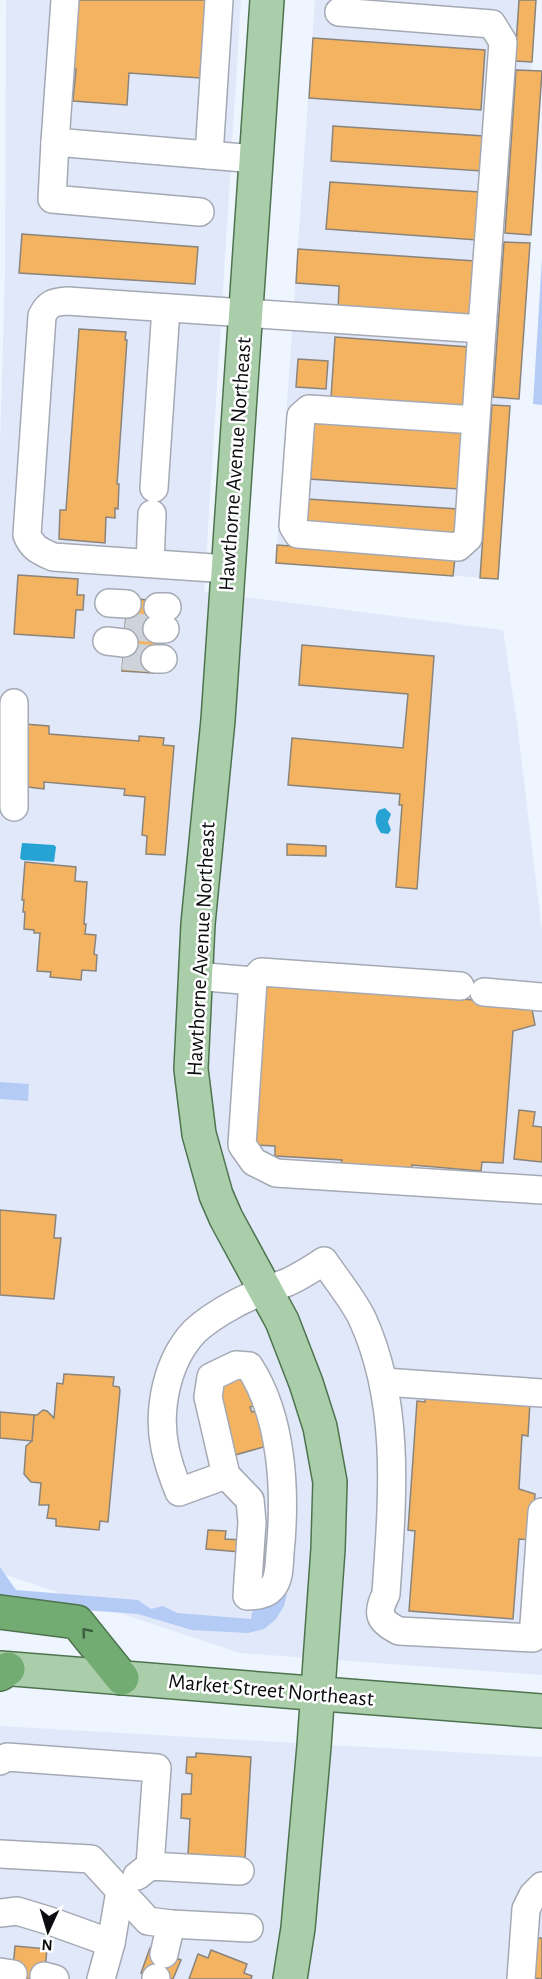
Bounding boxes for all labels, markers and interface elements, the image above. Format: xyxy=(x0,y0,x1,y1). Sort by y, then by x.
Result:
street label: Hawthorne Avenue Northeast xyxy=(215,336,255,592)
street label: Hawthorne Avenue Northeast xyxy=(183,821,219,1077)
one-way arrow xyxy=(82,1628,93,1639)
street label: Market Street Northeast xyxy=(167,1670,375,1710)
north arrow xyxy=(18,1901,78,1961)
text: N xyxy=(41,1937,53,1953)

